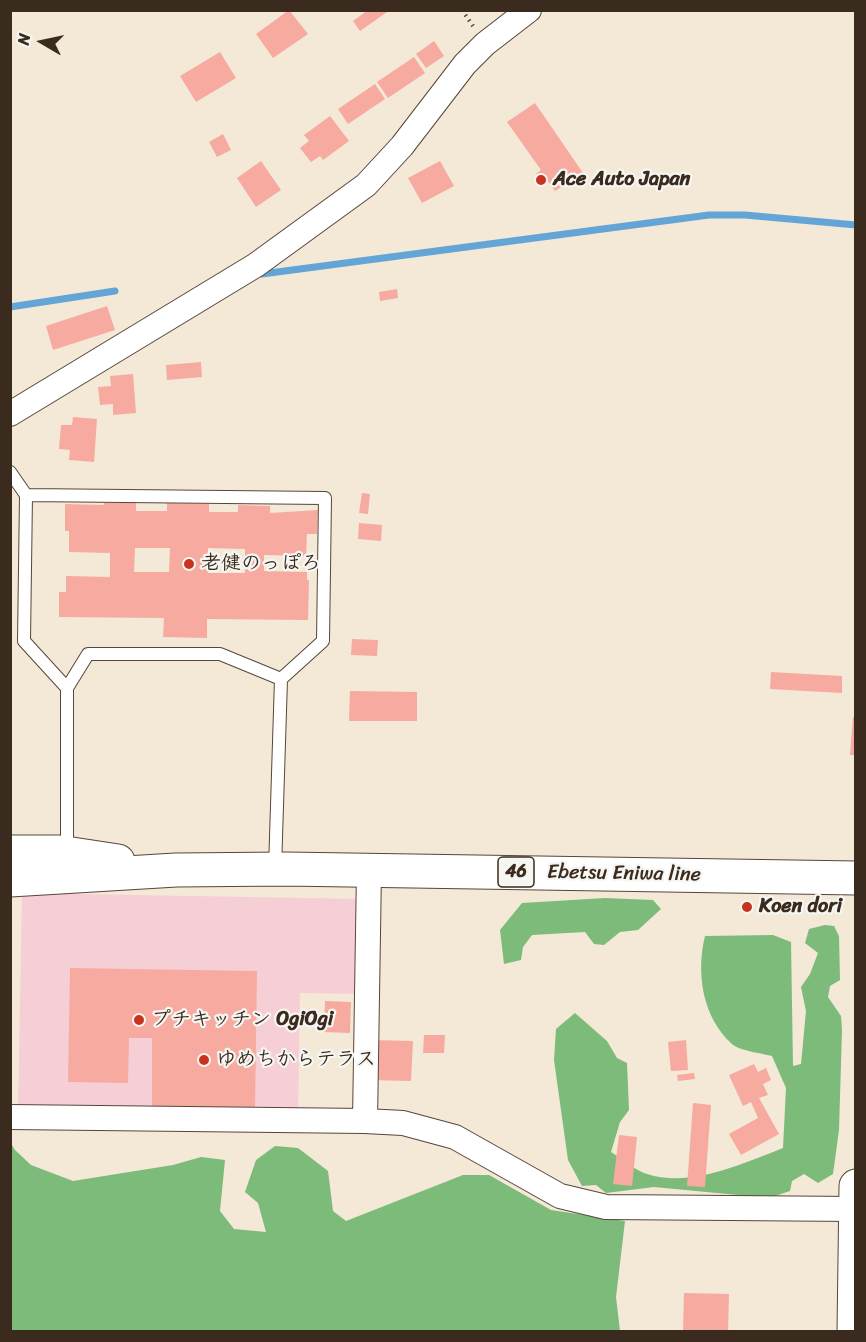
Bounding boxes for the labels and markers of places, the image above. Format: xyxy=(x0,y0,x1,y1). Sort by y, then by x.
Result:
place label: Ace Auto Japan xyxy=(553,168,690,192)
marker: Ace Auto Japan xyxy=(534,173,548,187)
place label: 老健のっぽろ xyxy=(201,552,321,576)
marker: 老健のっぽろ xyxy=(182,557,196,571)
place label: Koen dori xyxy=(759,895,842,919)
marker: Koen dori xyxy=(740,900,754,914)
place label: プチキッチン OgiOgi xyxy=(151,1008,333,1032)
marker: プチキッチン OgiOgi xyxy=(132,1013,146,1027)
place label: ゆめちからテラス xyxy=(216,1048,376,1072)
marker: ゆめちからテラス xyxy=(197,1053,211,1067)

